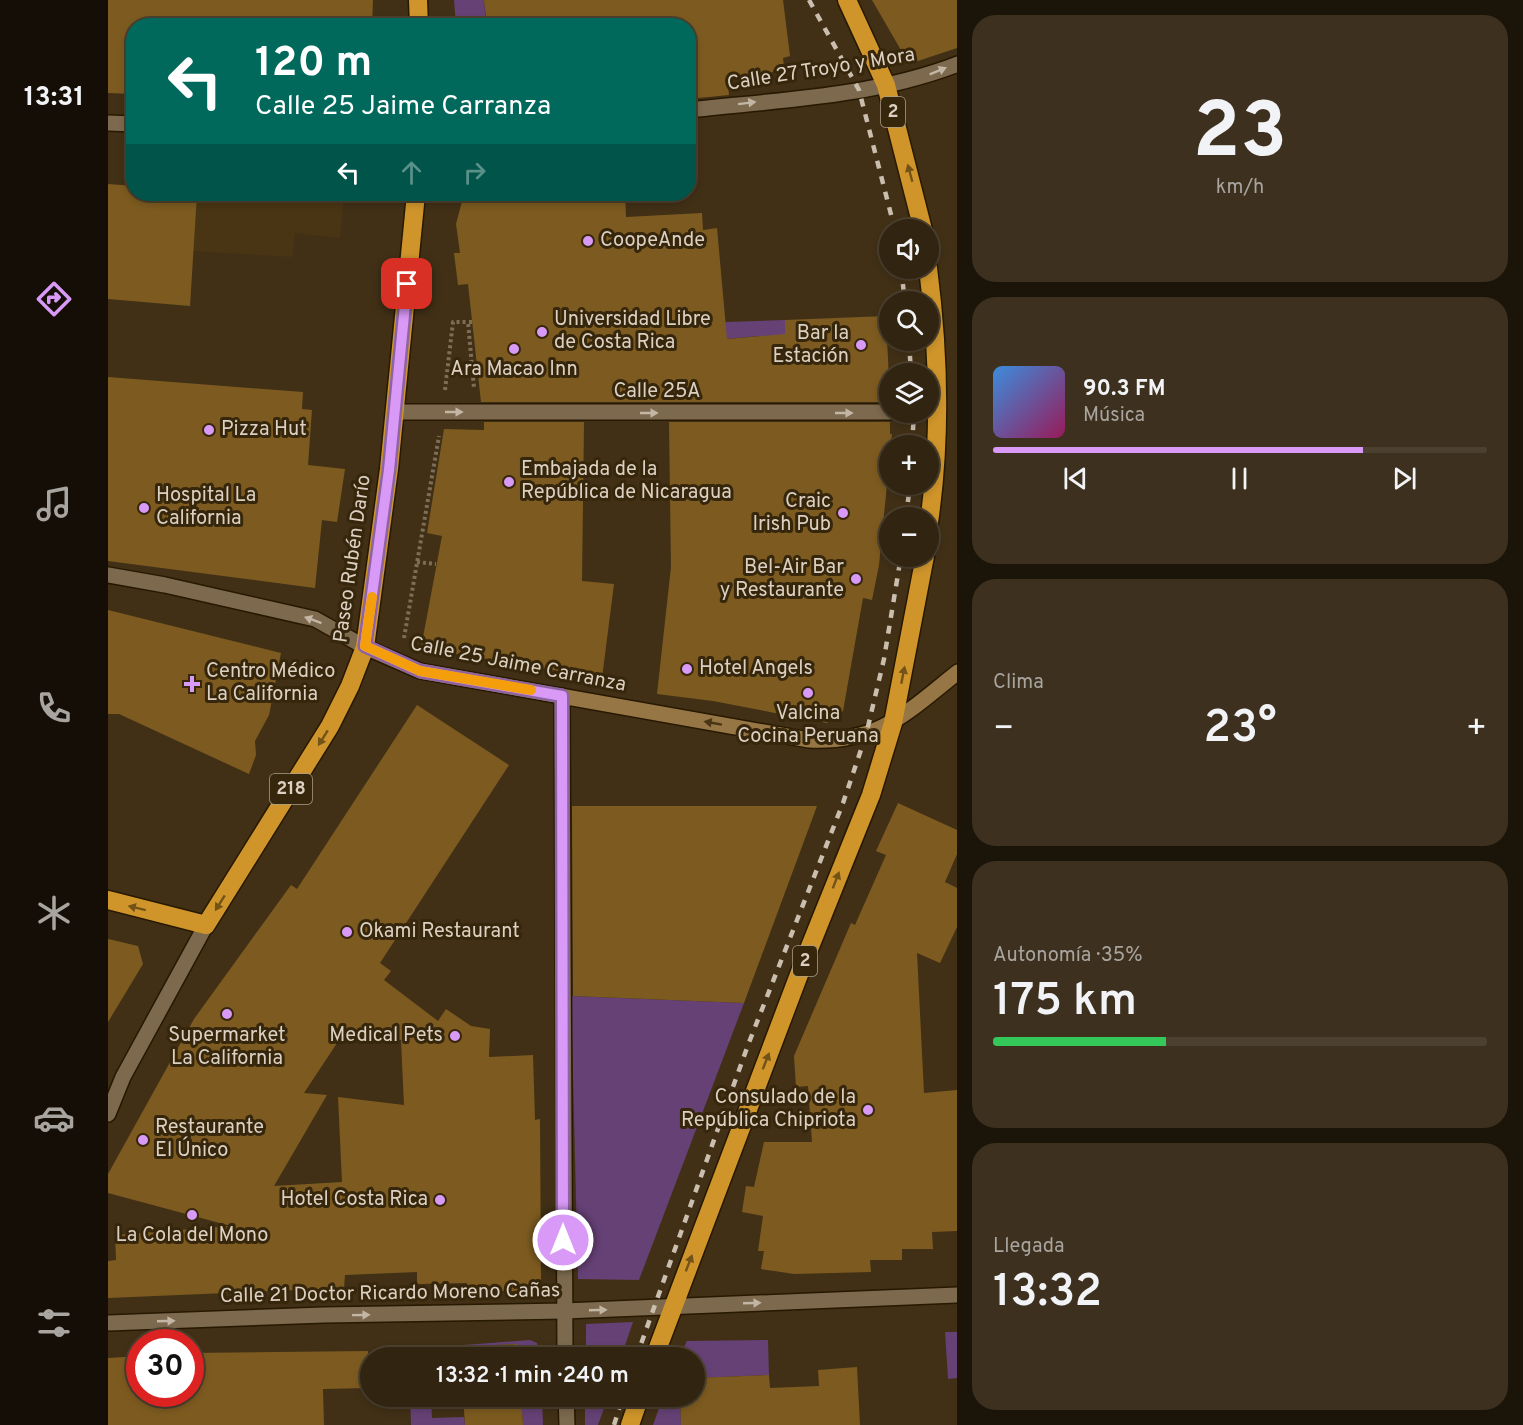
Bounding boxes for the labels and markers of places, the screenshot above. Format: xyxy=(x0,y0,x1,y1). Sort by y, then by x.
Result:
place label: CoopeAnde xyxy=(600,228,705,254)
marker: CoopeAnde xyxy=(581,234,595,248)
pin xyxy=(381,258,432,309)
place label: Universidad Libre de Costa Rica xyxy=(554,307,711,356)
place label: Bar la Estación xyxy=(773,321,849,370)
marker: Universidad Libre de Costa Rica xyxy=(535,325,549,339)
marker: Bar la Estación xyxy=(854,338,868,352)
marker: Ara Macao Inn xyxy=(507,342,521,356)
place label: Ara Macao Inn xyxy=(450,357,578,383)
place label: Pizza Hut xyxy=(221,417,307,443)
marker: Pizza Hut xyxy=(202,423,216,437)
place label: Embajada de la República de Nicaragua xyxy=(521,457,732,506)
marker: Embajada de la República de Nicaragua xyxy=(502,475,516,489)
place label: Hospital La California xyxy=(156,483,256,532)
place label: Craic Irish Pub xyxy=(752,489,831,538)
marker: Hospital La California xyxy=(137,501,151,515)
marker: Craic Irish Pub xyxy=(836,506,850,520)
place label: Bel-Air Bar y Restaurante xyxy=(720,555,844,604)
marker: Bel-Air Bar y Restaurante xyxy=(849,572,863,586)
place label: Hotel Angels xyxy=(699,656,813,682)
place label: Centro Médico La California xyxy=(206,659,335,708)
marker: Hotel Angels xyxy=(680,662,694,676)
marker: Centro Médico La California xyxy=(183,675,201,693)
marker: Valcina Cocina Peruana xyxy=(801,686,815,700)
place label: Valcina Cocina Peruana xyxy=(737,701,879,750)
place label: Okami Restaurant xyxy=(359,919,520,945)
marker: Okami Restaurant xyxy=(340,925,354,939)
marker: Supermarket La California xyxy=(220,1007,234,1021)
place label: Supermarket La California xyxy=(168,1023,286,1072)
place label: Medical Pets xyxy=(329,1023,443,1049)
marker: Medical Pets xyxy=(448,1029,462,1043)
place label: Consulado de la República Chipriota xyxy=(681,1085,856,1134)
marker: Consulado de la República Chipriota xyxy=(861,1103,875,1117)
place label: Restaurante El Único xyxy=(155,1115,264,1164)
marker: Restaurante El Único xyxy=(136,1133,150,1147)
place label: Hotel Costa Rica xyxy=(280,1187,428,1213)
marker: Hotel Costa Rica xyxy=(433,1193,447,1207)
marker: La Cola del Mono xyxy=(185,1208,199,1222)
place label: La Cola del Mono xyxy=(116,1223,268,1249)

